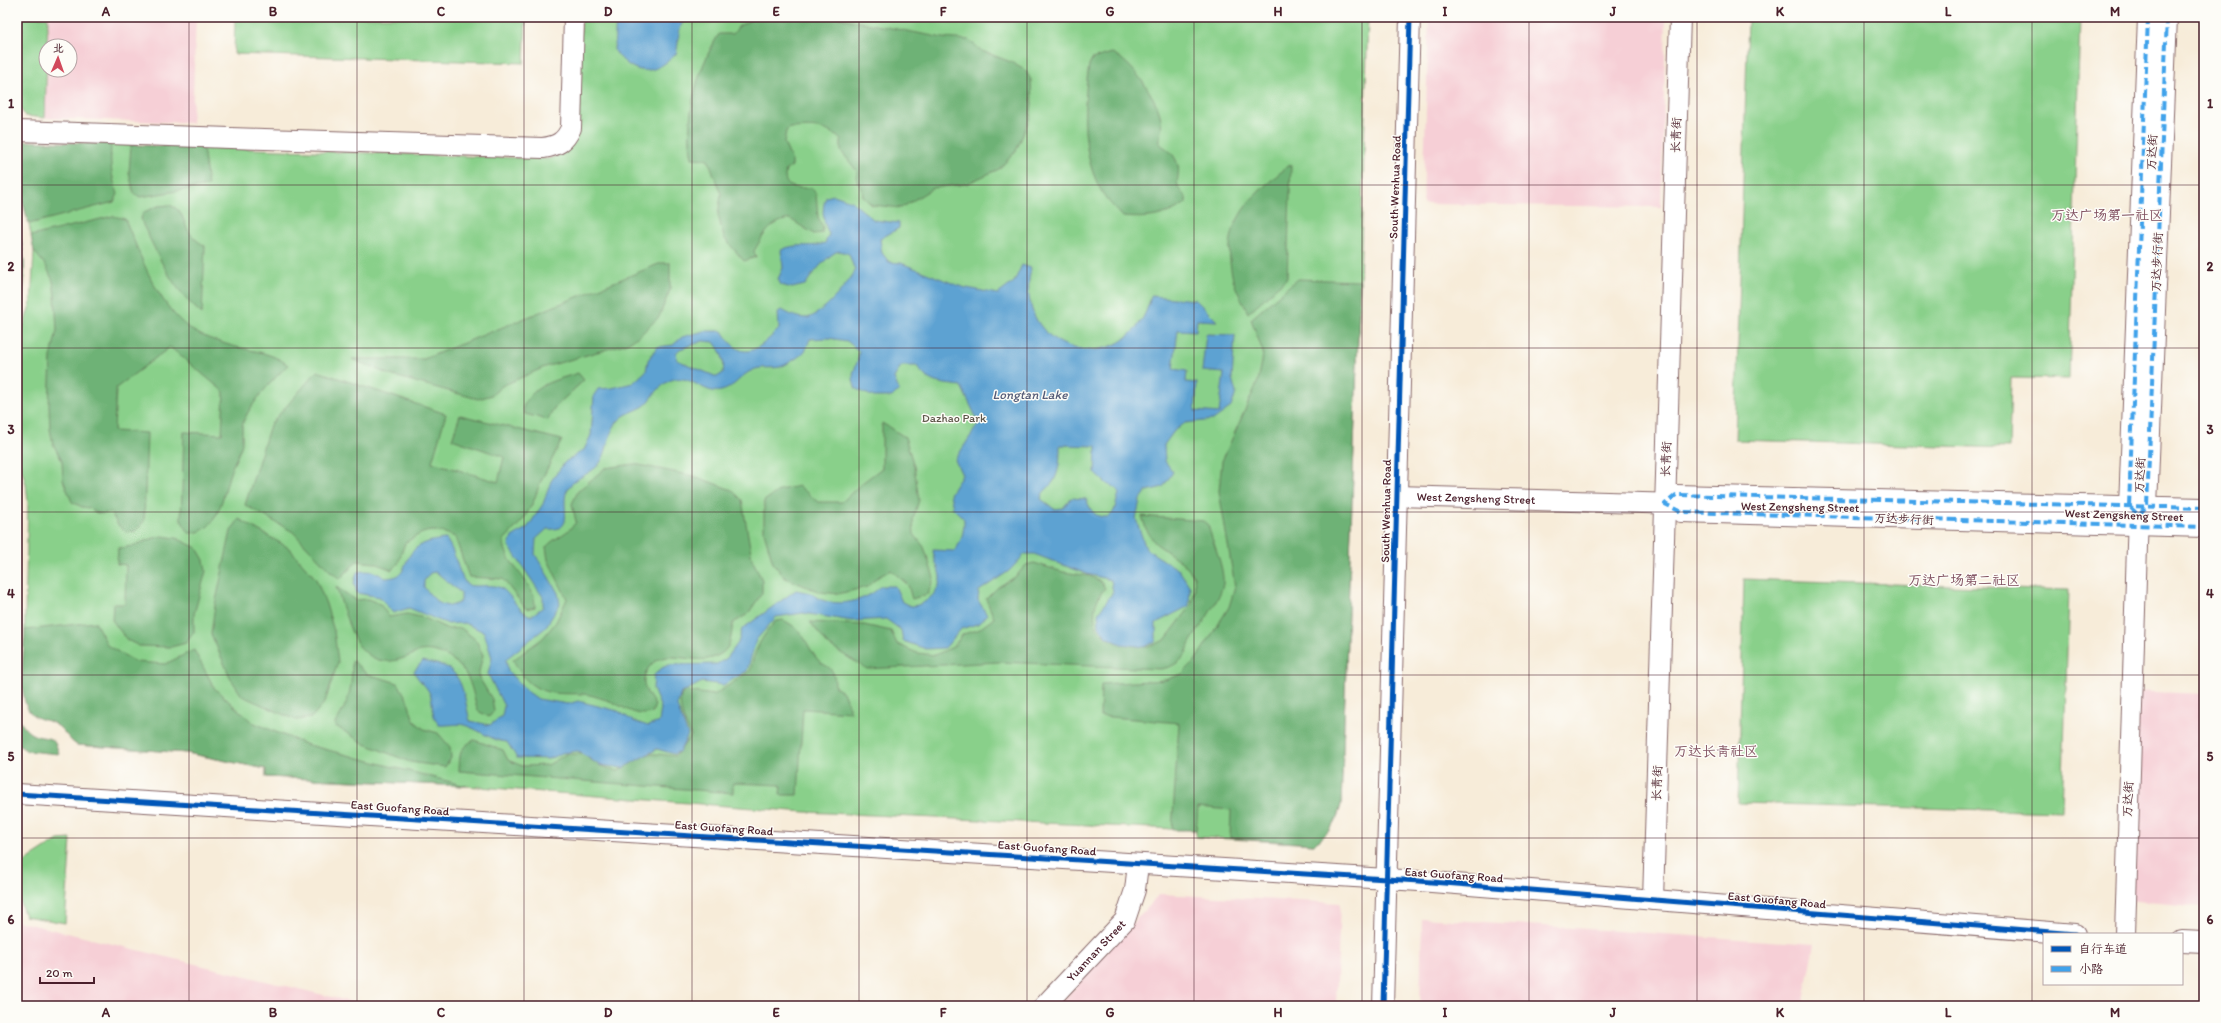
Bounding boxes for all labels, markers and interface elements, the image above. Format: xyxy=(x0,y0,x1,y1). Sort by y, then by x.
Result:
text: A xyxy=(101,4,111,19)
text: B xyxy=(269,4,278,19)
text: C xyxy=(437,4,446,19)
text: D xyxy=(604,4,613,19)
text: E xyxy=(772,4,780,19)
text: F xyxy=(940,4,947,19)
text: G xyxy=(1106,4,1115,19)
text: H xyxy=(1274,4,1283,19)
text: I xyxy=(1443,4,1448,19)
text: J xyxy=(1609,4,1617,19)
text: K xyxy=(1776,4,1785,19)
text: L xyxy=(1945,4,1952,19)
text: M xyxy=(2110,4,2120,19)
north arrow xyxy=(38,38,78,78)
text: 北 xyxy=(53,42,64,55)
text: 1 xyxy=(8,96,14,111)
text: 1 xyxy=(2207,96,2213,111)
street label: 长青街 xyxy=(1668,117,1684,153)
street label: 万达街 xyxy=(2144,134,2160,170)
street label: South Wenhua Road xyxy=(1386,135,1404,239)
district label: 万达广场第一社区 xyxy=(2051,207,2163,224)
street label: 万达步行街 xyxy=(2149,232,2165,292)
text: 2 xyxy=(8,259,15,274)
text: 2 xyxy=(2207,259,2214,274)
water label: Longtan Lake xyxy=(993,387,1068,402)
park label: Dazhao Park xyxy=(922,411,987,425)
text: 3 xyxy=(7,422,15,437)
text: 3 xyxy=(2206,422,2214,437)
street label: 长青街 xyxy=(1658,441,1674,477)
street label: 万达街 xyxy=(2132,457,2148,493)
street label: South Wenhua Road xyxy=(1378,459,1394,563)
street label: West Zengsheng Street xyxy=(1416,490,1536,507)
street label: West Zengsheng Street xyxy=(1741,499,1860,515)
street label: West Zengsheng Street xyxy=(2064,506,2184,524)
street label: 万达步行街 xyxy=(1874,511,1934,527)
district label: 万达广场第二社区 xyxy=(1908,572,2020,589)
text: 4 xyxy=(7,586,15,601)
text: 4 xyxy=(2206,586,2214,601)
district label: 万达长青社区 xyxy=(1674,743,1758,760)
text: 5 xyxy=(8,749,15,764)
text: 5 xyxy=(2207,749,2214,764)
street label: 长青街 xyxy=(1649,765,1665,801)
street label: 万达街 xyxy=(2120,781,2136,817)
street label: East Guofang Road xyxy=(350,798,450,818)
street label: East Guofang Road xyxy=(674,818,774,838)
street label: East Guofang Road xyxy=(997,838,1097,858)
street label: East Guofang Road xyxy=(1404,865,1504,885)
street label: East Guofang Road xyxy=(1727,889,1827,911)
text: 6 xyxy=(8,912,15,927)
text: 6 xyxy=(2207,912,2214,927)
street label: Yuannan Street xyxy=(1064,917,1129,984)
legend xyxy=(2043,933,2183,985)
text: 自行车道 xyxy=(2079,942,2127,956)
scale bar xyxy=(40,959,94,985)
text: 小路 xyxy=(2079,962,2103,976)
text: 20 m xyxy=(46,966,73,980)
text: A xyxy=(101,1005,111,1020)
text: B xyxy=(269,1005,278,1020)
text: C xyxy=(437,1005,446,1020)
text: D xyxy=(604,1005,613,1020)
text: E xyxy=(772,1005,780,1020)
text: F xyxy=(940,1005,947,1020)
text: G xyxy=(1106,1005,1115,1020)
text: H xyxy=(1274,1005,1283,1020)
text: I xyxy=(1443,1005,1448,1020)
text: J xyxy=(1609,1005,1617,1020)
text: K xyxy=(1776,1005,1785,1020)
text: L xyxy=(1945,1005,1952,1020)
text: M xyxy=(2110,1005,2120,1020)

